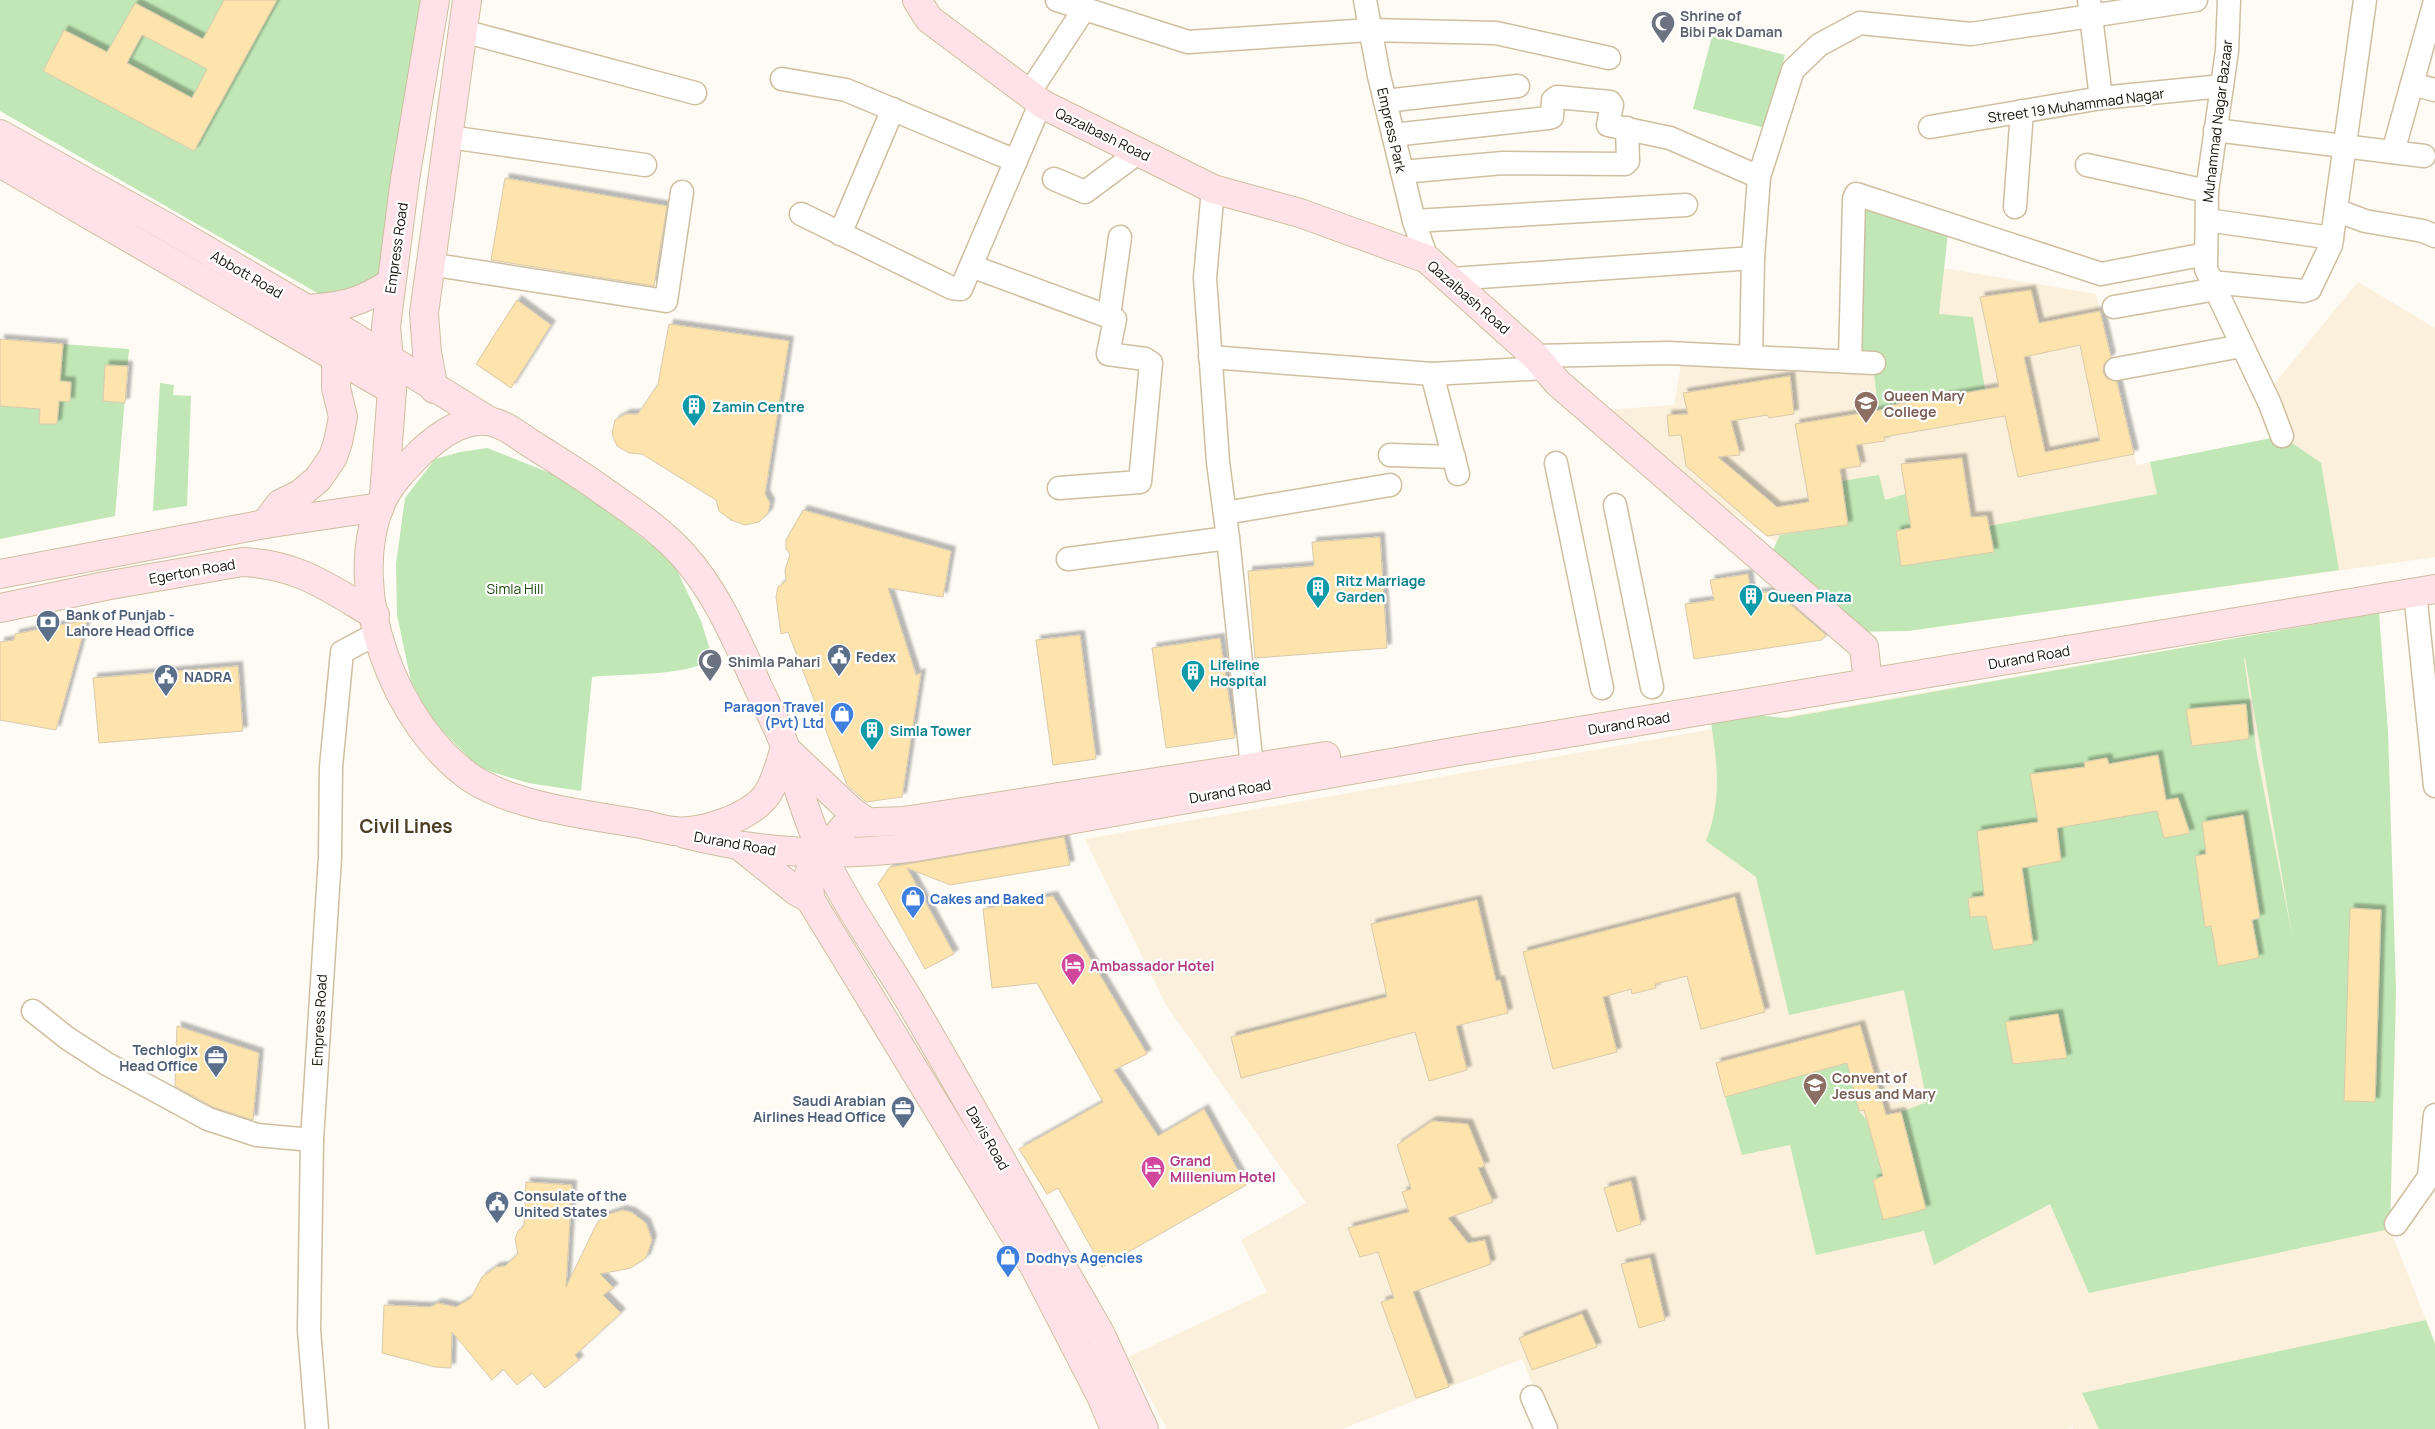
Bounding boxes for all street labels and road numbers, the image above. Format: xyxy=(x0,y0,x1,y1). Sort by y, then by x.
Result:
street label: Muhammad Nagar Bazaar xyxy=(2198,38,2236,204)
street label: Street 19 Muhammad Nagar xyxy=(1986,83,2166,127)
street label: Empress Park xyxy=(1373,86,1411,175)
street label: Qazalbash Road xyxy=(1052,103,1154,165)
street label: Empress Road xyxy=(380,201,412,295)
street label: Abbott Road xyxy=(208,246,286,302)
street label: Qazalbash Road xyxy=(1424,256,1514,338)
street label: Egerton Road xyxy=(147,554,237,588)
street label: Durand Road xyxy=(1987,640,2071,674)
street label: Durand Road xyxy=(1587,707,1671,739)
street label: Durand Road xyxy=(1188,774,1272,808)
street label: Durand Road xyxy=(693,826,777,860)
street label: Empress Road xyxy=(307,974,331,1066)
street label: Davis Road xyxy=(962,1103,1014,1173)

